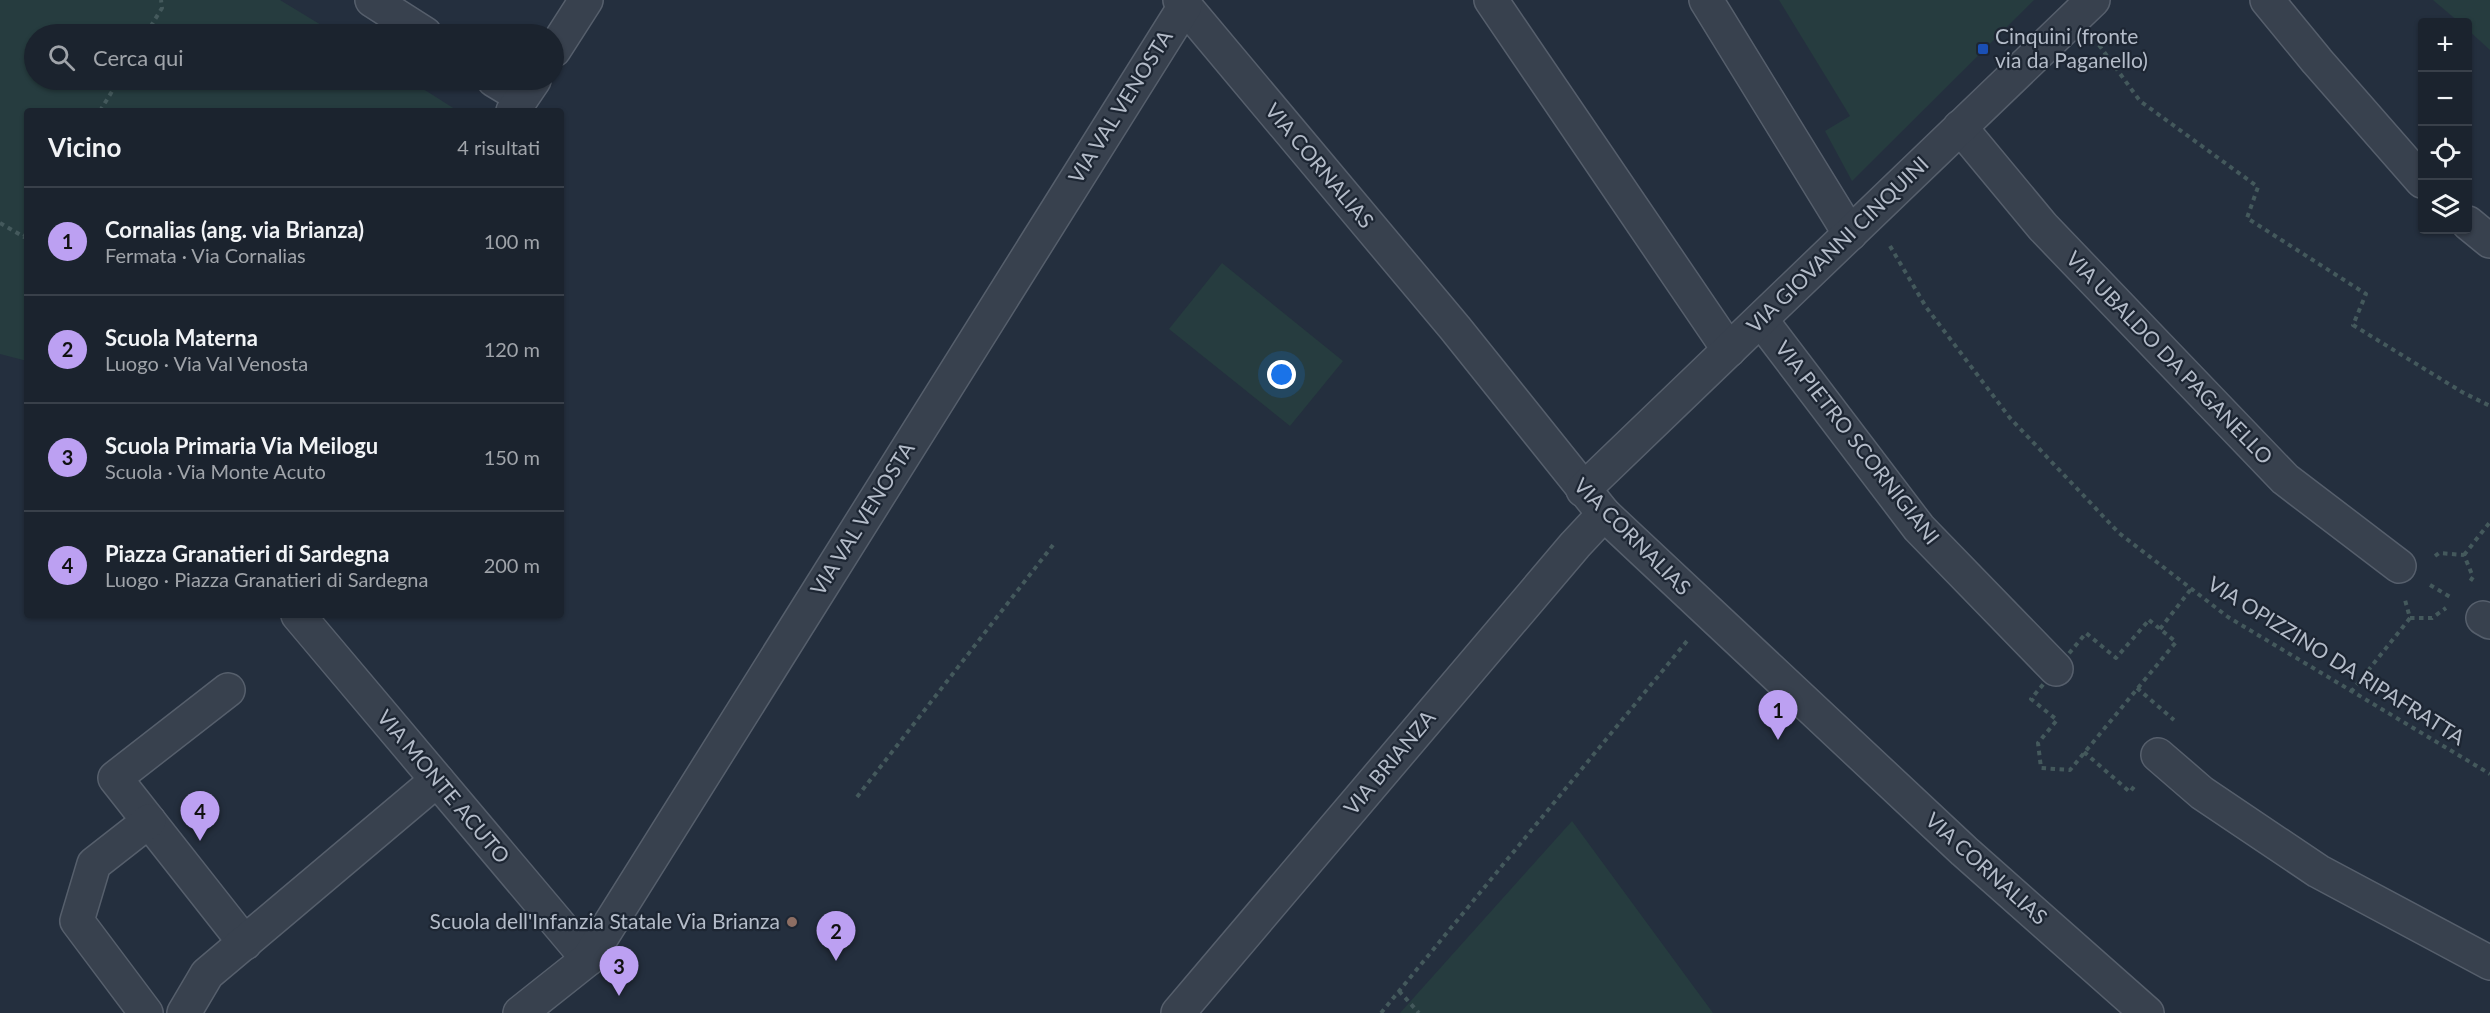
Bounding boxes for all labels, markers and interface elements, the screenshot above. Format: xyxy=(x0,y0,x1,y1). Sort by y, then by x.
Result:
map controls xyxy=(2418,18,2472,234)
button: + xyxy=(2418,18,2472,72)
place label: Cinquini (fronte via da Paganello) xyxy=(1995,23,2148,72)
search box xyxy=(24,24,564,90)
street label: VIA VAL VENOSTA xyxy=(1062,24,1177,187)
icon: search xyxy=(45,41,78,74)
marker: Cinquini (fronte via da Paganello) xyxy=(1976,42,1990,56)
text: Cerca qui xyxy=(93,44,184,71)
button: − xyxy=(2418,72,2472,126)
street label: VIA CORNALIAS xyxy=(1261,98,1380,233)
button: locate xyxy=(2418,126,2472,180)
text: Vicino xyxy=(48,131,121,163)
text: 4 risultati xyxy=(457,135,540,159)
street label: VIA GIOVANNI CINQUINI xyxy=(1741,150,1933,337)
button: layers xyxy=(2418,180,2472,234)
text: Cornalias (ang. via Brianza) xyxy=(105,216,364,243)
text: 1 xyxy=(62,229,73,253)
text: 100 m xyxy=(484,229,540,253)
text: Fermata · Via Cornalias xyxy=(105,243,306,267)
street label: VIA UBALDO DA PAGANELLO xyxy=(2062,245,2278,469)
text: Scuola Materna xyxy=(105,324,258,351)
street label: VIA PIETRO SCORNIGIANI xyxy=(1771,335,1945,549)
text: 2 xyxy=(62,337,73,361)
text: 120 m xyxy=(484,337,540,361)
text: Luogo · Via Val Venosta xyxy=(105,351,308,375)
your location xyxy=(1267,360,1296,389)
text: Scuola Primaria Via Meilogu xyxy=(105,432,378,459)
street label: VIA VAL VENOSTA xyxy=(804,436,919,599)
text: 3 xyxy=(62,445,73,469)
text: 150 m xyxy=(484,445,540,469)
text: Scuola · Via Monte Acuto xyxy=(105,459,326,483)
street label: VIA CORNALIAS xyxy=(1569,472,1697,600)
text: Piazza Granatieri di Sardegna xyxy=(105,540,389,567)
text: 4 xyxy=(62,553,73,577)
text: 200 m xyxy=(484,553,540,577)
text: Luogo · Piazza Granatieri di Sardegna xyxy=(105,567,428,591)
street label: VIA OPIZZINO DA RIPAFRATTA xyxy=(2204,570,2471,750)
pin: 1 xyxy=(1758,690,1798,740)
street label: VIA MONTE ACUTO xyxy=(373,704,516,868)
street label: VIA BRIANZA xyxy=(1338,704,1440,819)
pin: 4 xyxy=(180,792,220,841)
street label: VIA CORNALIAS xyxy=(1921,807,2053,929)
place label: Scuola dell'Infanzia Statale Via Brianza xyxy=(430,908,780,933)
pin: 2 xyxy=(816,912,856,961)
marker: Scuola dell'Infanzia Statale Via Brianza xyxy=(785,915,799,929)
pin: 3 xyxy=(600,946,638,996)

